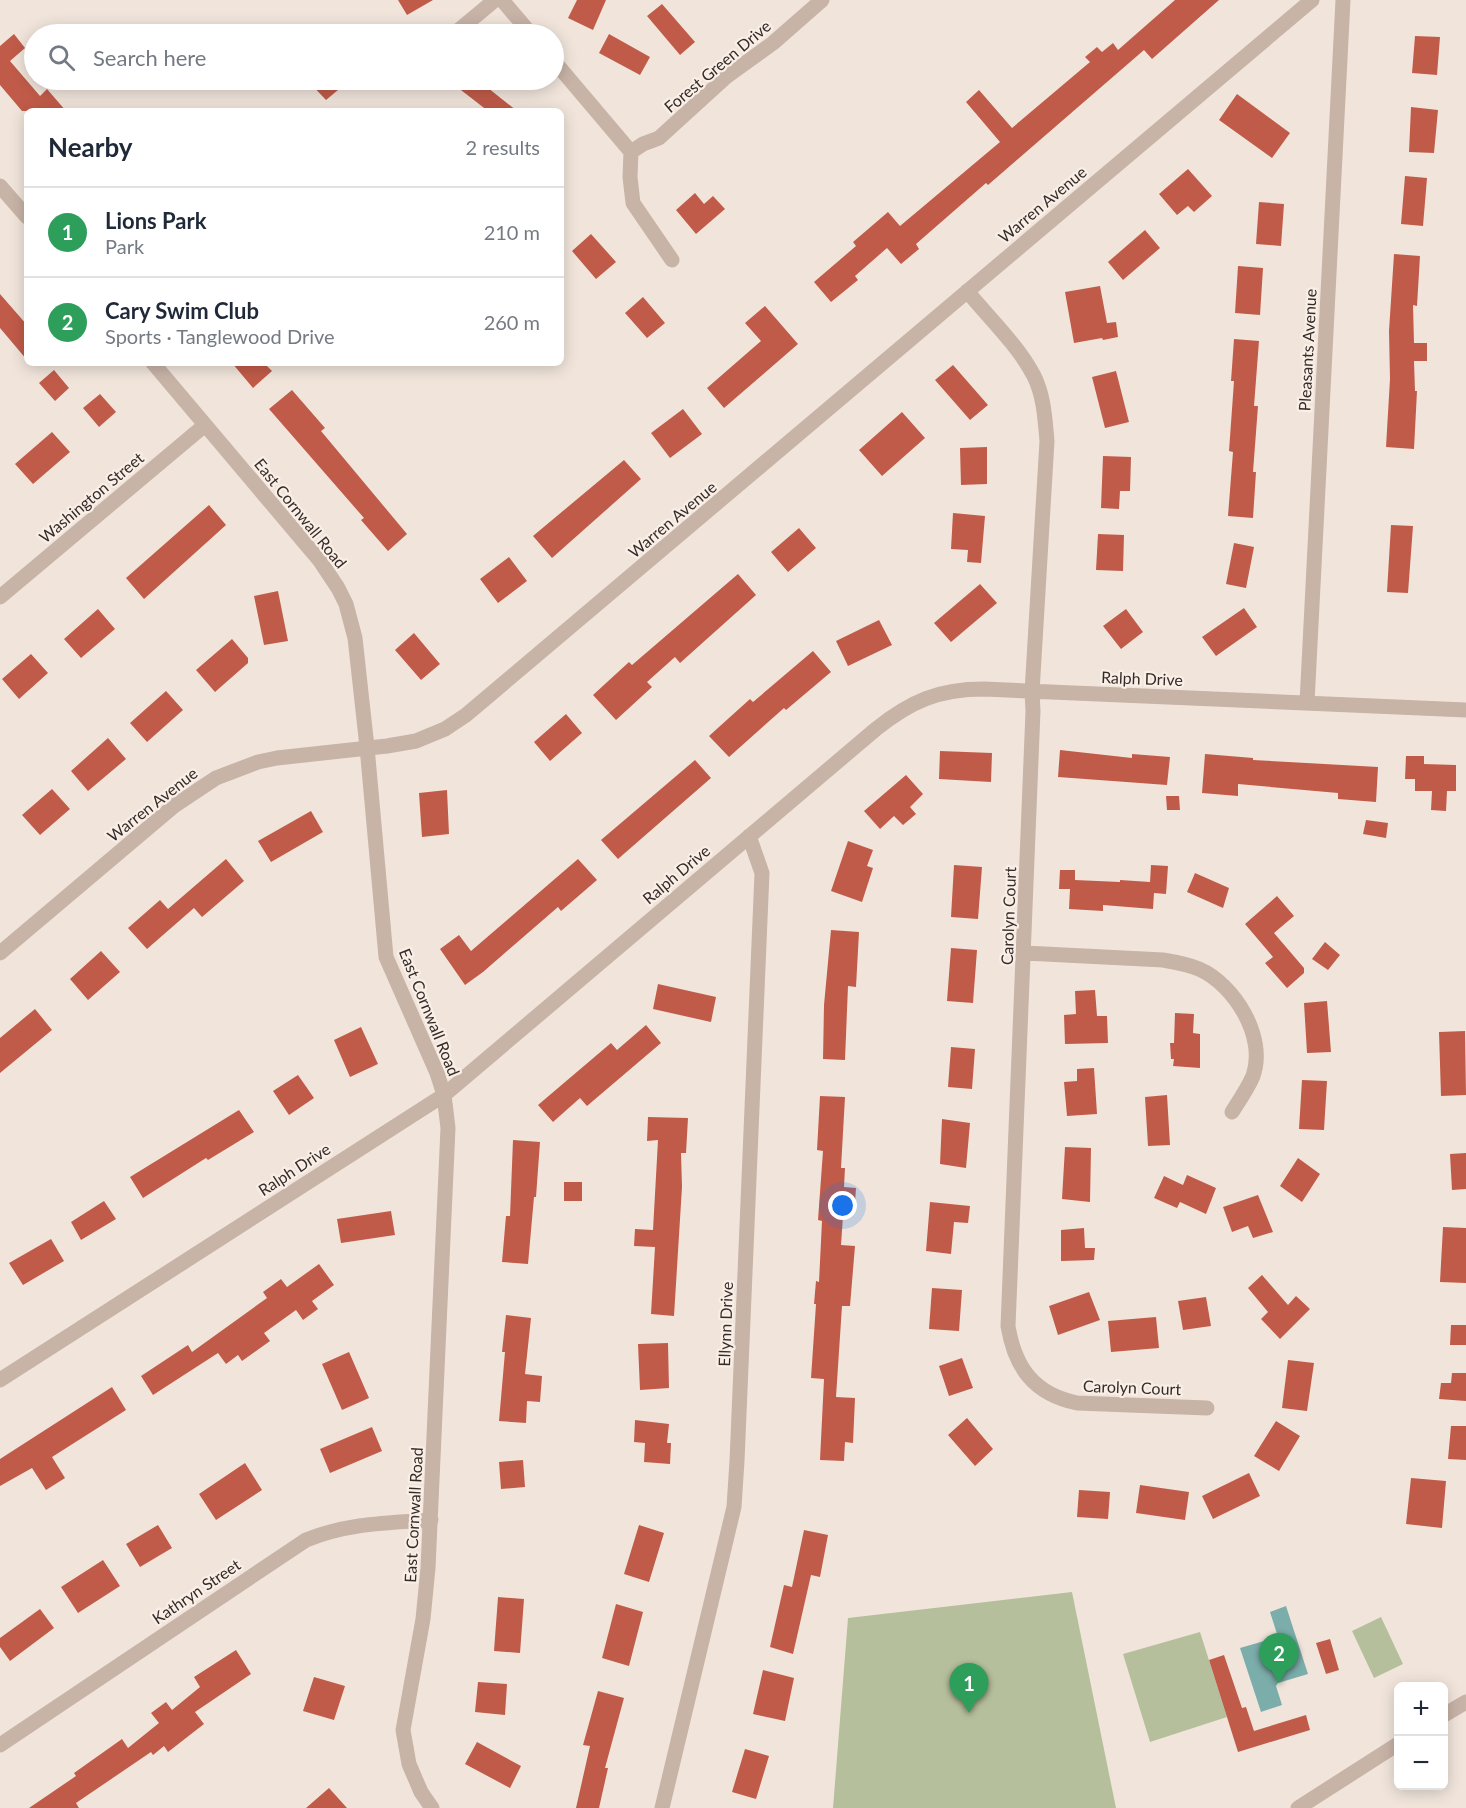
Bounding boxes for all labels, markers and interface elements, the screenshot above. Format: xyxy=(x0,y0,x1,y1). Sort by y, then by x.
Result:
street label: Forest Green Drive xyxy=(660,16,774,116)
search box xyxy=(24,24,564,90)
icon: search xyxy=(45,41,78,74)
text: Search here xyxy=(93,44,206,71)
text: Nearby xyxy=(48,131,133,163)
text: 2 results xyxy=(465,135,540,159)
street label: Warren Avenue xyxy=(994,162,1090,246)
text: Lions Park xyxy=(105,207,207,234)
text: 1 xyxy=(62,220,73,244)
text: 210 m xyxy=(484,220,540,244)
text: Park xyxy=(105,234,144,258)
street label: Pleasants Avenue xyxy=(1294,288,1320,412)
text: Cary Swim Club xyxy=(105,297,259,324)
text: 2 xyxy=(62,310,73,334)
text: 260 m xyxy=(484,310,540,334)
text: Sports · Tanglewood Drive xyxy=(105,324,335,348)
street label: Washington Street xyxy=(35,448,147,546)
street label: East Cornwall Road xyxy=(251,454,351,572)
street label: Warren Avenue xyxy=(624,477,720,561)
street label: Ralph Drive xyxy=(1101,667,1183,689)
street label: Warren Avenue xyxy=(103,763,201,845)
street label: Ralph Drive xyxy=(639,840,713,908)
street label: Carolyn Court xyxy=(997,866,1019,965)
street label: East Cornwall Road xyxy=(396,946,464,1078)
street label: Ralph Drive xyxy=(255,1139,333,1199)
your location xyxy=(828,1191,857,1220)
street label: Ellynn Drive xyxy=(714,1281,736,1367)
street label: Carolyn Court xyxy=(1083,1376,1182,1398)
street label: East Cornwall Road xyxy=(400,1447,426,1583)
street label: Kathryn Street xyxy=(148,1554,244,1627)
pin: 2 xyxy=(1260,1634,1298,1683)
pin: 1 xyxy=(950,1664,988,1713)
map controls xyxy=(1394,1682,1448,1790)
button: + xyxy=(1394,1682,1448,1736)
button: − xyxy=(1394,1736,1448,1790)

